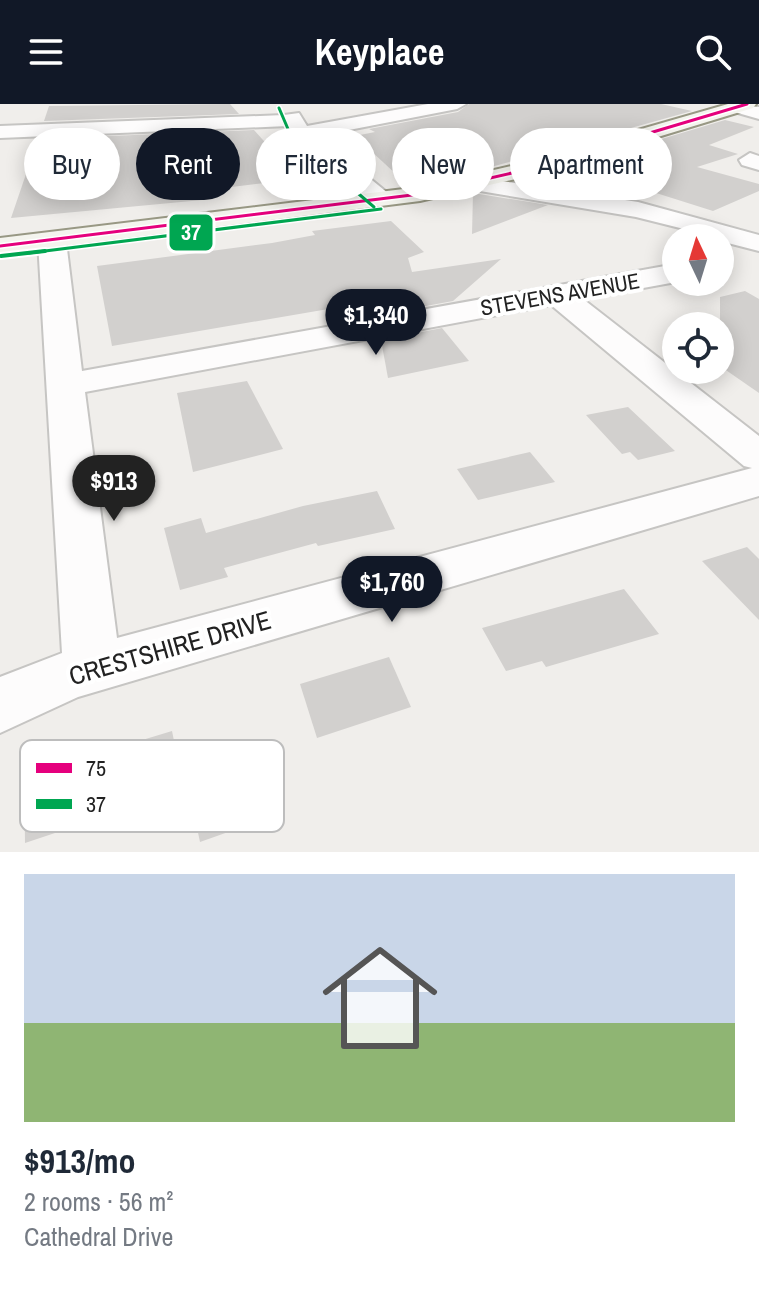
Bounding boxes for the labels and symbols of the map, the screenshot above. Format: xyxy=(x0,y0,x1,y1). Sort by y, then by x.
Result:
line badge: 37 xyxy=(168,213,214,252)
text: 37 xyxy=(181,217,201,247)
north arrow xyxy=(662,224,734,296)
street label: STEVENS AVENUE xyxy=(478,265,642,323)
pin: $1,340 xyxy=(311,289,441,357)
pin: $913 xyxy=(67,455,161,523)
pin: $1,760 xyxy=(327,556,457,624)
street label: CRESTSHIRE DRIVE xyxy=(65,602,275,693)
legend xyxy=(20,740,284,832)
text: 75 xyxy=(86,753,106,783)
text: 37 xyxy=(86,789,106,819)

